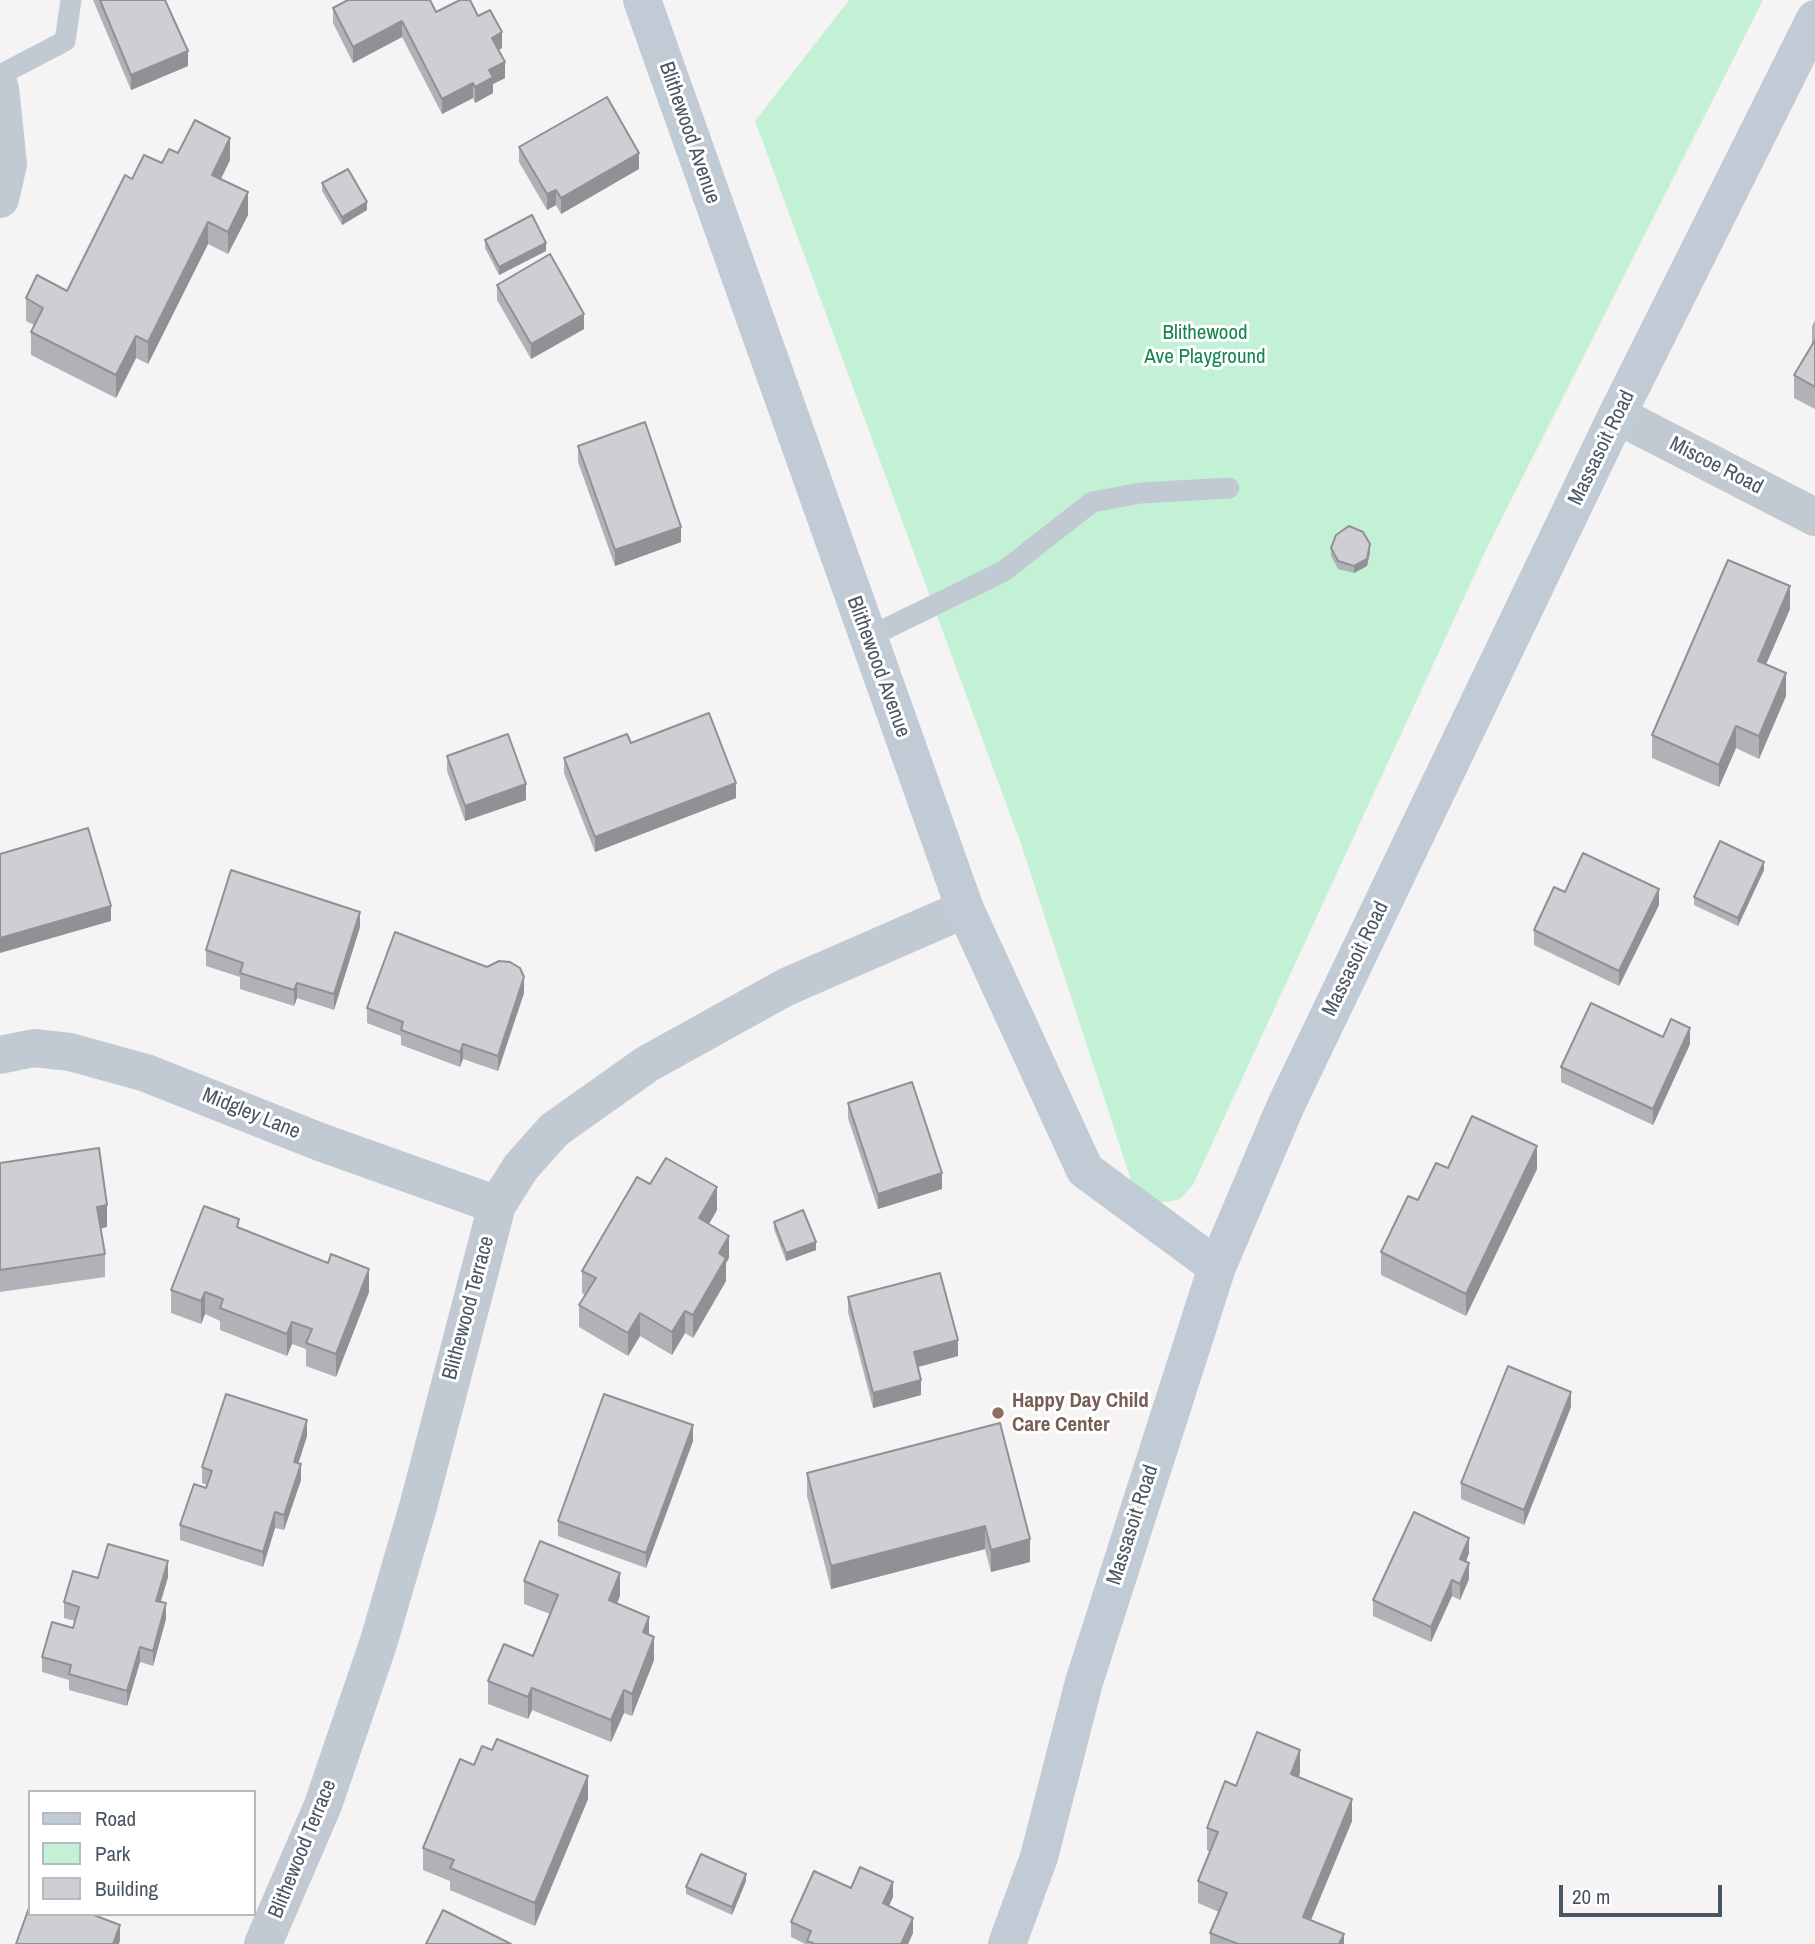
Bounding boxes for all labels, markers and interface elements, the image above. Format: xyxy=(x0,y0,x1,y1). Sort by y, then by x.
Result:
street label: Blithewood Avenue xyxy=(653,59,725,207)
park label: Blithewood Ave Playground xyxy=(1144,320,1266,370)
street label: Massasoit Road xyxy=(1563,387,1641,509)
street label: Miscoe Road xyxy=(1665,432,1767,500)
street label: Blithewood Avenue xyxy=(841,593,915,741)
street label: Massasoit Road xyxy=(1317,898,1395,1020)
street label: Midgley Lane xyxy=(198,1083,304,1145)
street label: Blithewood Terrace xyxy=(438,1234,500,1382)
place label: Happy Day Child Care Center xyxy=(1012,1388,1149,1438)
marker: Happy Day Child Care Center xyxy=(990,1405,1006,1421)
street label: Massasoit Road xyxy=(1102,1462,1164,1588)
street label: Blithewood Terrace xyxy=(264,1776,342,1922)
legend xyxy=(28,1790,256,1916)
text: Road xyxy=(95,1804,136,1833)
text: Park xyxy=(95,1839,130,1868)
scale bar xyxy=(1563,1870,1726,1914)
text: Building xyxy=(95,1874,158,1903)
text: 20 m xyxy=(1572,1882,1610,1911)

